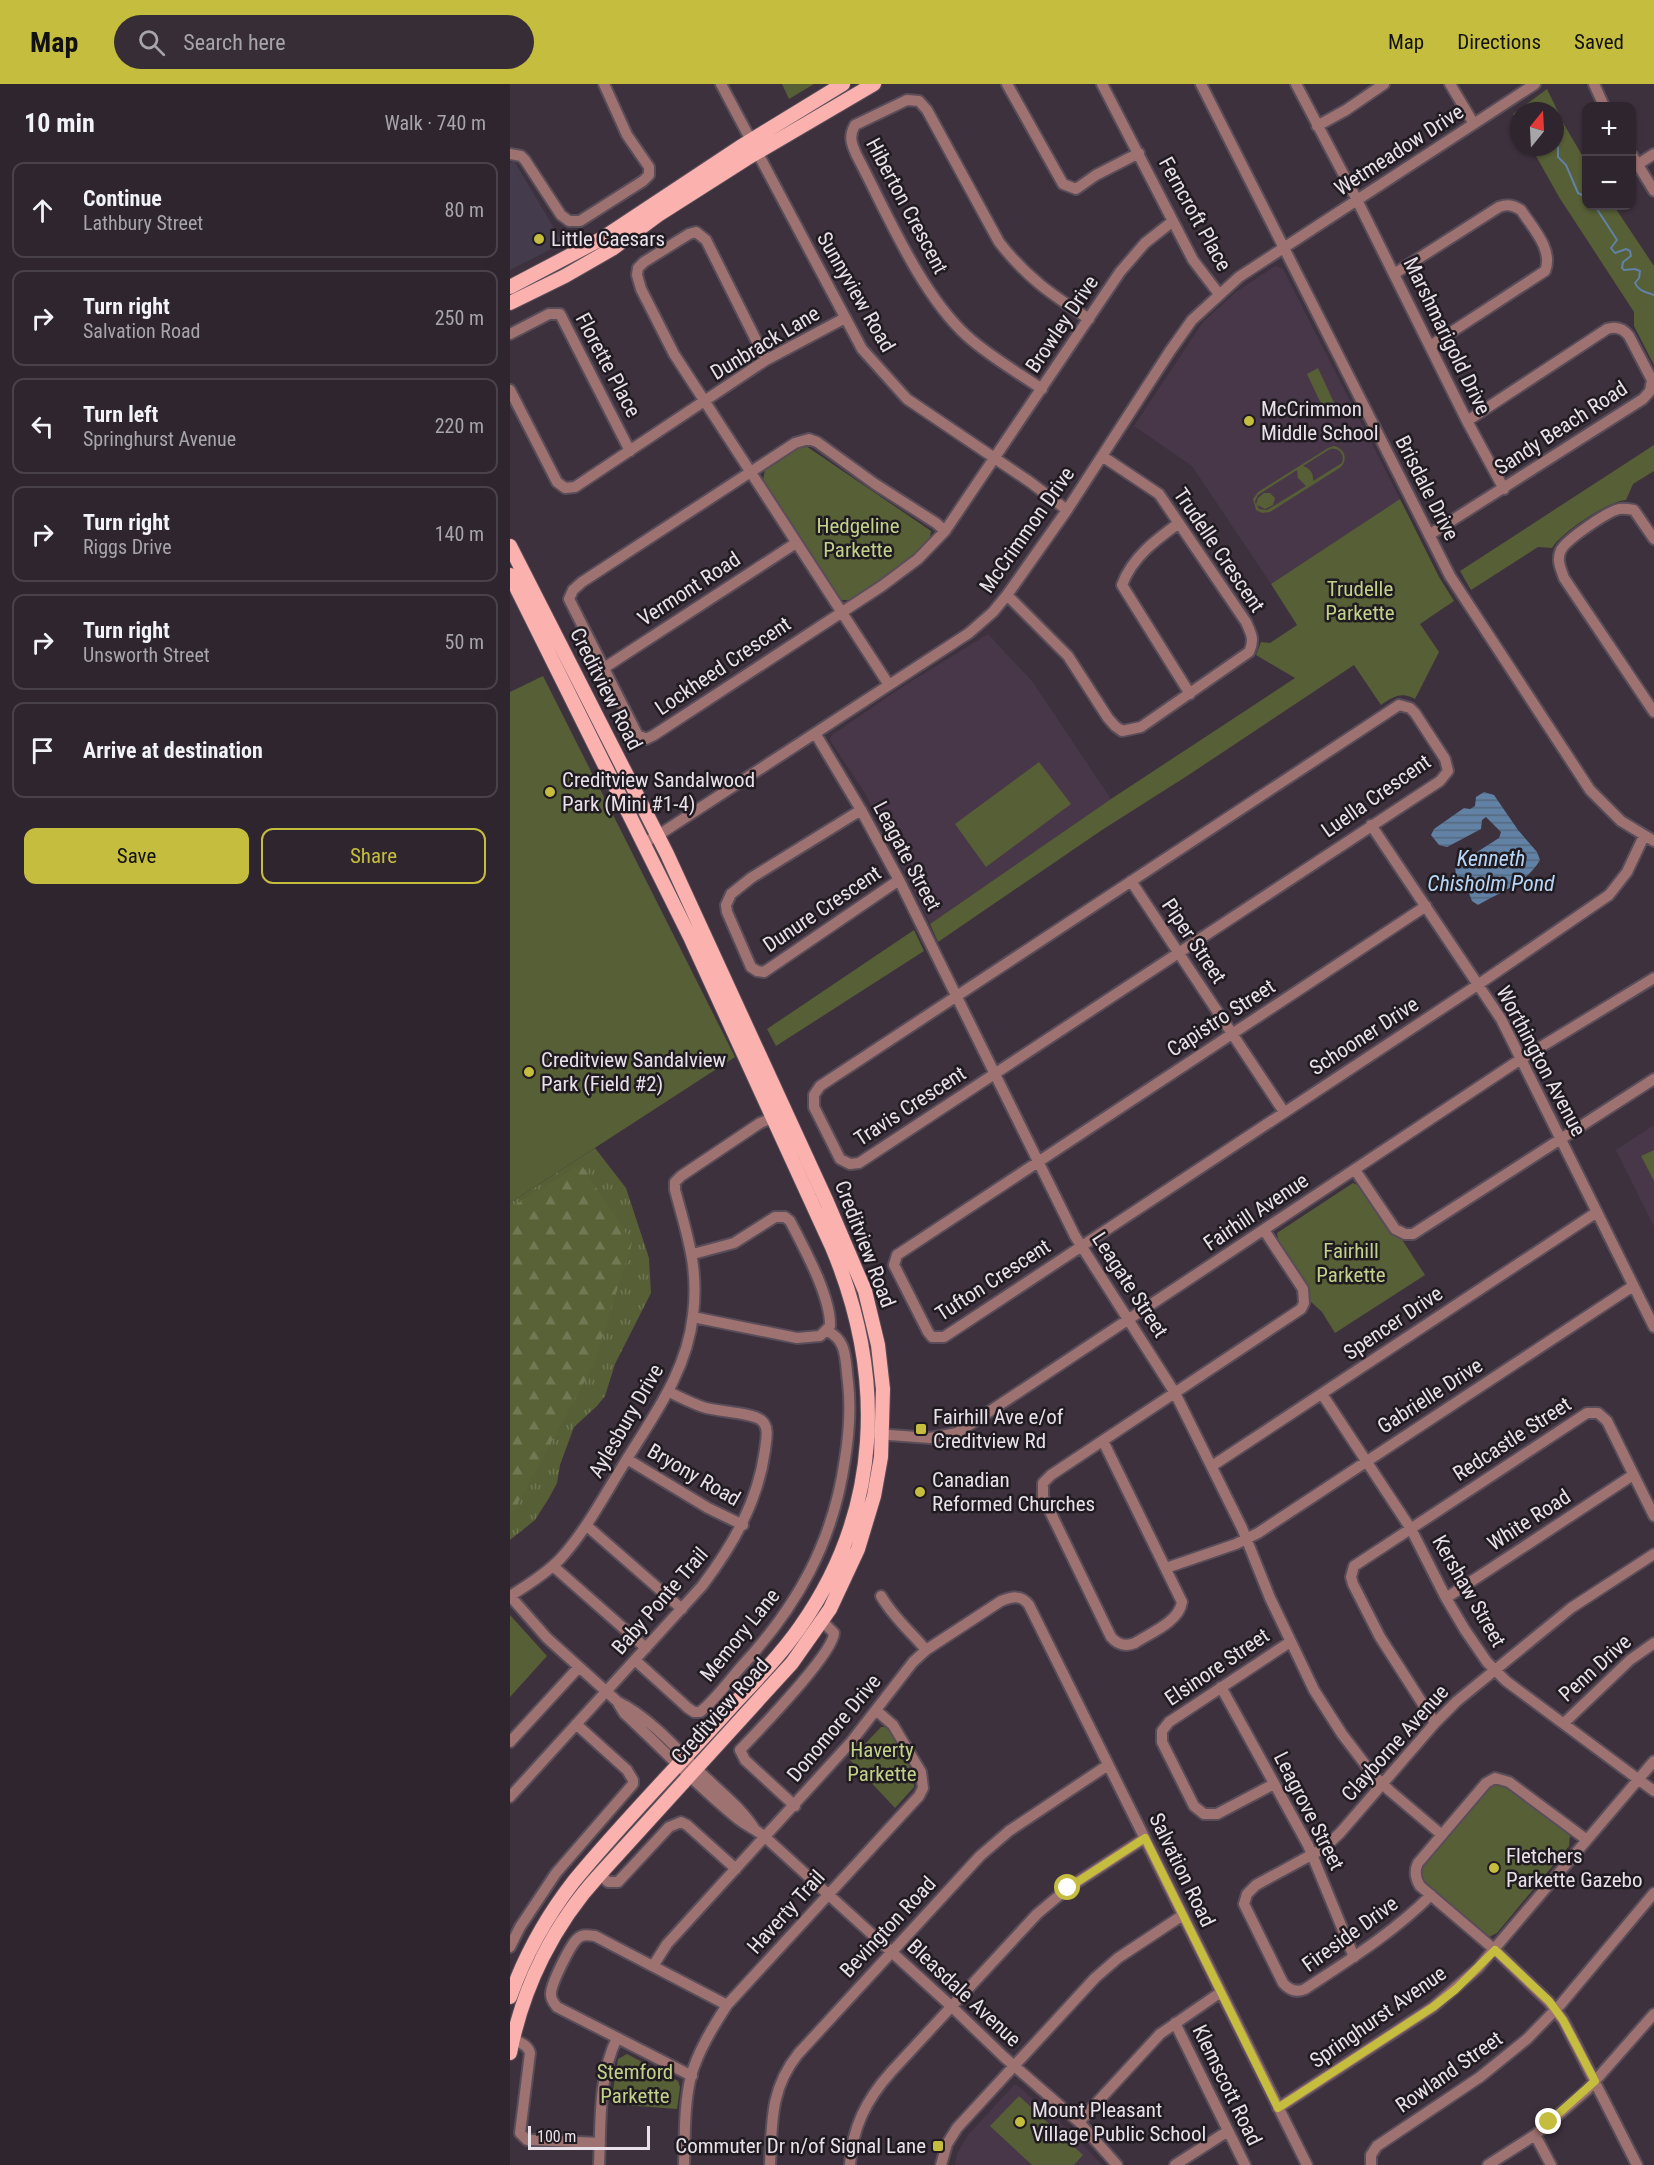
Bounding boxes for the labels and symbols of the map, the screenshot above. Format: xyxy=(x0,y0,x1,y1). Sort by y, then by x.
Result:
street label: Wetmeadow Drive xyxy=(1330,99,1468,201)
north arrow xyxy=(1510,102,1564,156)
street label: Hiberton Crescent xyxy=(861,134,953,278)
street label: Ferncroft Place xyxy=(1154,153,1236,275)
place label: Little Caesars xyxy=(551,227,665,251)
street label: Sunnyview Road xyxy=(812,228,900,356)
marker: Little Caesars xyxy=(532,232,546,246)
street label: Marshmarigold Drive xyxy=(1399,253,1496,419)
street label: Browley Drive xyxy=(1021,271,1103,377)
street label: Dunbrack Lane xyxy=(706,301,824,385)
street label: Florette Place xyxy=(570,309,646,421)
street label: Sandy Beach Road xyxy=(1490,376,1632,480)
place label: McCrimmon Middle School xyxy=(1261,397,1379,445)
marker: McCrimmon Middle School xyxy=(1242,414,1256,428)
street label: Brisdale Drive xyxy=(1390,432,1464,544)
street label: McCrimmon Drive xyxy=(975,462,1079,597)
street label: Trudelle Crescent xyxy=(1169,483,1269,617)
park label: Hedgeline Parkette xyxy=(816,514,900,562)
street label: Vermont Road xyxy=(633,547,745,631)
park label: Trudelle Parkette xyxy=(1325,577,1395,625)
street label: Lockheed Crescent xyxy=(651,612,795,720)
street label: Creditview Road xyxy=(565,624,647,754)
street label: Luella Crescent xyxy=(1317,750,1435,842)
place label: Creditview Sandalwood Park (Mini #1-4) xyxy=(562,768,755,816)
marker: Creditview Sandalwood Park (Mini #1-4) xyxy=(543,785,557,799)
street label: Leagate Street xyxy=(868,797,946,915)
water label: Kenneth Chisholm Pond xyxy=(1427,846,1555,896)
street label: Dunure Crescent xyxy=(759,861,885,957)
street label: Piper Street xyxy=(1157,894,1231,988)
street label: Capistro Street xyxy=(1163,974,1279,1062)
street label: Worthington Avenue xyxy=(1491,982,1591,1140)
street label: Schooner Drive xyxy=(1305,992,1423,1080)
place label: Creditview Sandalview Park (Field #2) xyxy=(541,1048,727,1096)
street label: Travis Crescent xyxy=(850,1061,970,1151)
marker: Creditview Sandalview Park (Field #2) xyxy=(522,1065,536,1079)
street label: Fairhill Avenue xyxy=(1199,1168,1313,1256)
street label: Creditview Road xyxy=(830,1177,900,1311)
street label: Leagate Street xyxy=(1087,1228,1173,1342)
street label: Tufton Crescent xyxy=(931,1234,1055,1326)
park label: Fairhill Parkette xyxy=(1316,1239,1386,1287)
street label: Spencer Drive xyxy=(1339,1281,1447,1365)
street label: Gabrielle Drive xyxy=(1373,1353,1487,1439)
street label: Aylesbury Drive xyxy=(584,1360,668,1482)
street label: Redcastle Street xyxy=(1449,1392,1575,1486)
place label: Fairhill Ave e/of Creditview Rd xyxy=(933,1405,1064,1453)
marker: Fairhill Ave e/of Creditview Rd xyxy=(914,1422,928,1436)
street label: Bryony Road xyxy=(643,1439,745,1511)
place label: Canadian Reformed Churches xyxy=(932,1468,1095,1516)
street label: White Road xyxy=(1483,1484,1575,1556)
marker: Canadian Reformed Churches xyxy=(913,1485,927,1499)
street label: Kershaw Street xyxy=(1427,1531,1511,1651)
street label: Baby Ponte Trail xyxy=(607,1543,713,1659)
street label: Memory Lane xyxy=(695,1584,785,1686)
street label: Elsinore Street xyxy=(1160,1623,1274,1711)
street label: Penn Drive xyxy=(1554,1629,1636,1707)
street label: Creditview Road xyxy=(666,1653,774,1769)
street label: Donomore Drive xyxy=(782,1669,886,1786)
street label: Clayborne Avenue xyxy=(1337,1680,1454,1806)
park label: Haverty Parkette xyxy=(847,1738,917,1786)
street label: Leagrove Street xyxy=(1269,1748,1349,1874)
street label: Salvation Road xyxy=(1144,1809,1220,1931)
place label: Fletchers Parkette Gazebo xyxy=(1506,1844,1642,1892)
marker: Fletchers Parkette Gazebo xyxy=(1487,1861,1501,1875)
street label: Haverty Trail xyxy=(742,1865,830,1959)
street label: Bevington Road xyxy=(835,1872,941,1982)
route start xyxy=(1054,1874,1080,1900)
street label: Fireside Drive xyxy=(1298,1891,1403,1977)
street label: Bleasdale Avenue xyxy=(902,1934,1026,2052)
street label: Springhurst Avenue xyxy=(1305,1961,1451,2073)
street label: Klemscott Road xyxy=(1187,2021,1267,2149)
street label: Rowland Street xyxy=(1391,2026,1507,2118)
park label: Stemford Parkette xyxy=(597,2060,673,2108)
place label: Mount Pleasant Village Public School xyxy=(1032,2098,1206,2146)
route end xyxy=(1535,2108,1561,2134)
marker: Mount Pleasant Village Public School xyxy=(1013,2115,1027,2129)
scale bar xyxy=(528,2123,650,2150)
place label: Commuter Dr n/of Signal Lane xyxy=(675,2134,926,2158)
marker: Commuter Dr n/of Signal Lane xyxy=(931,2139,945,2153)

